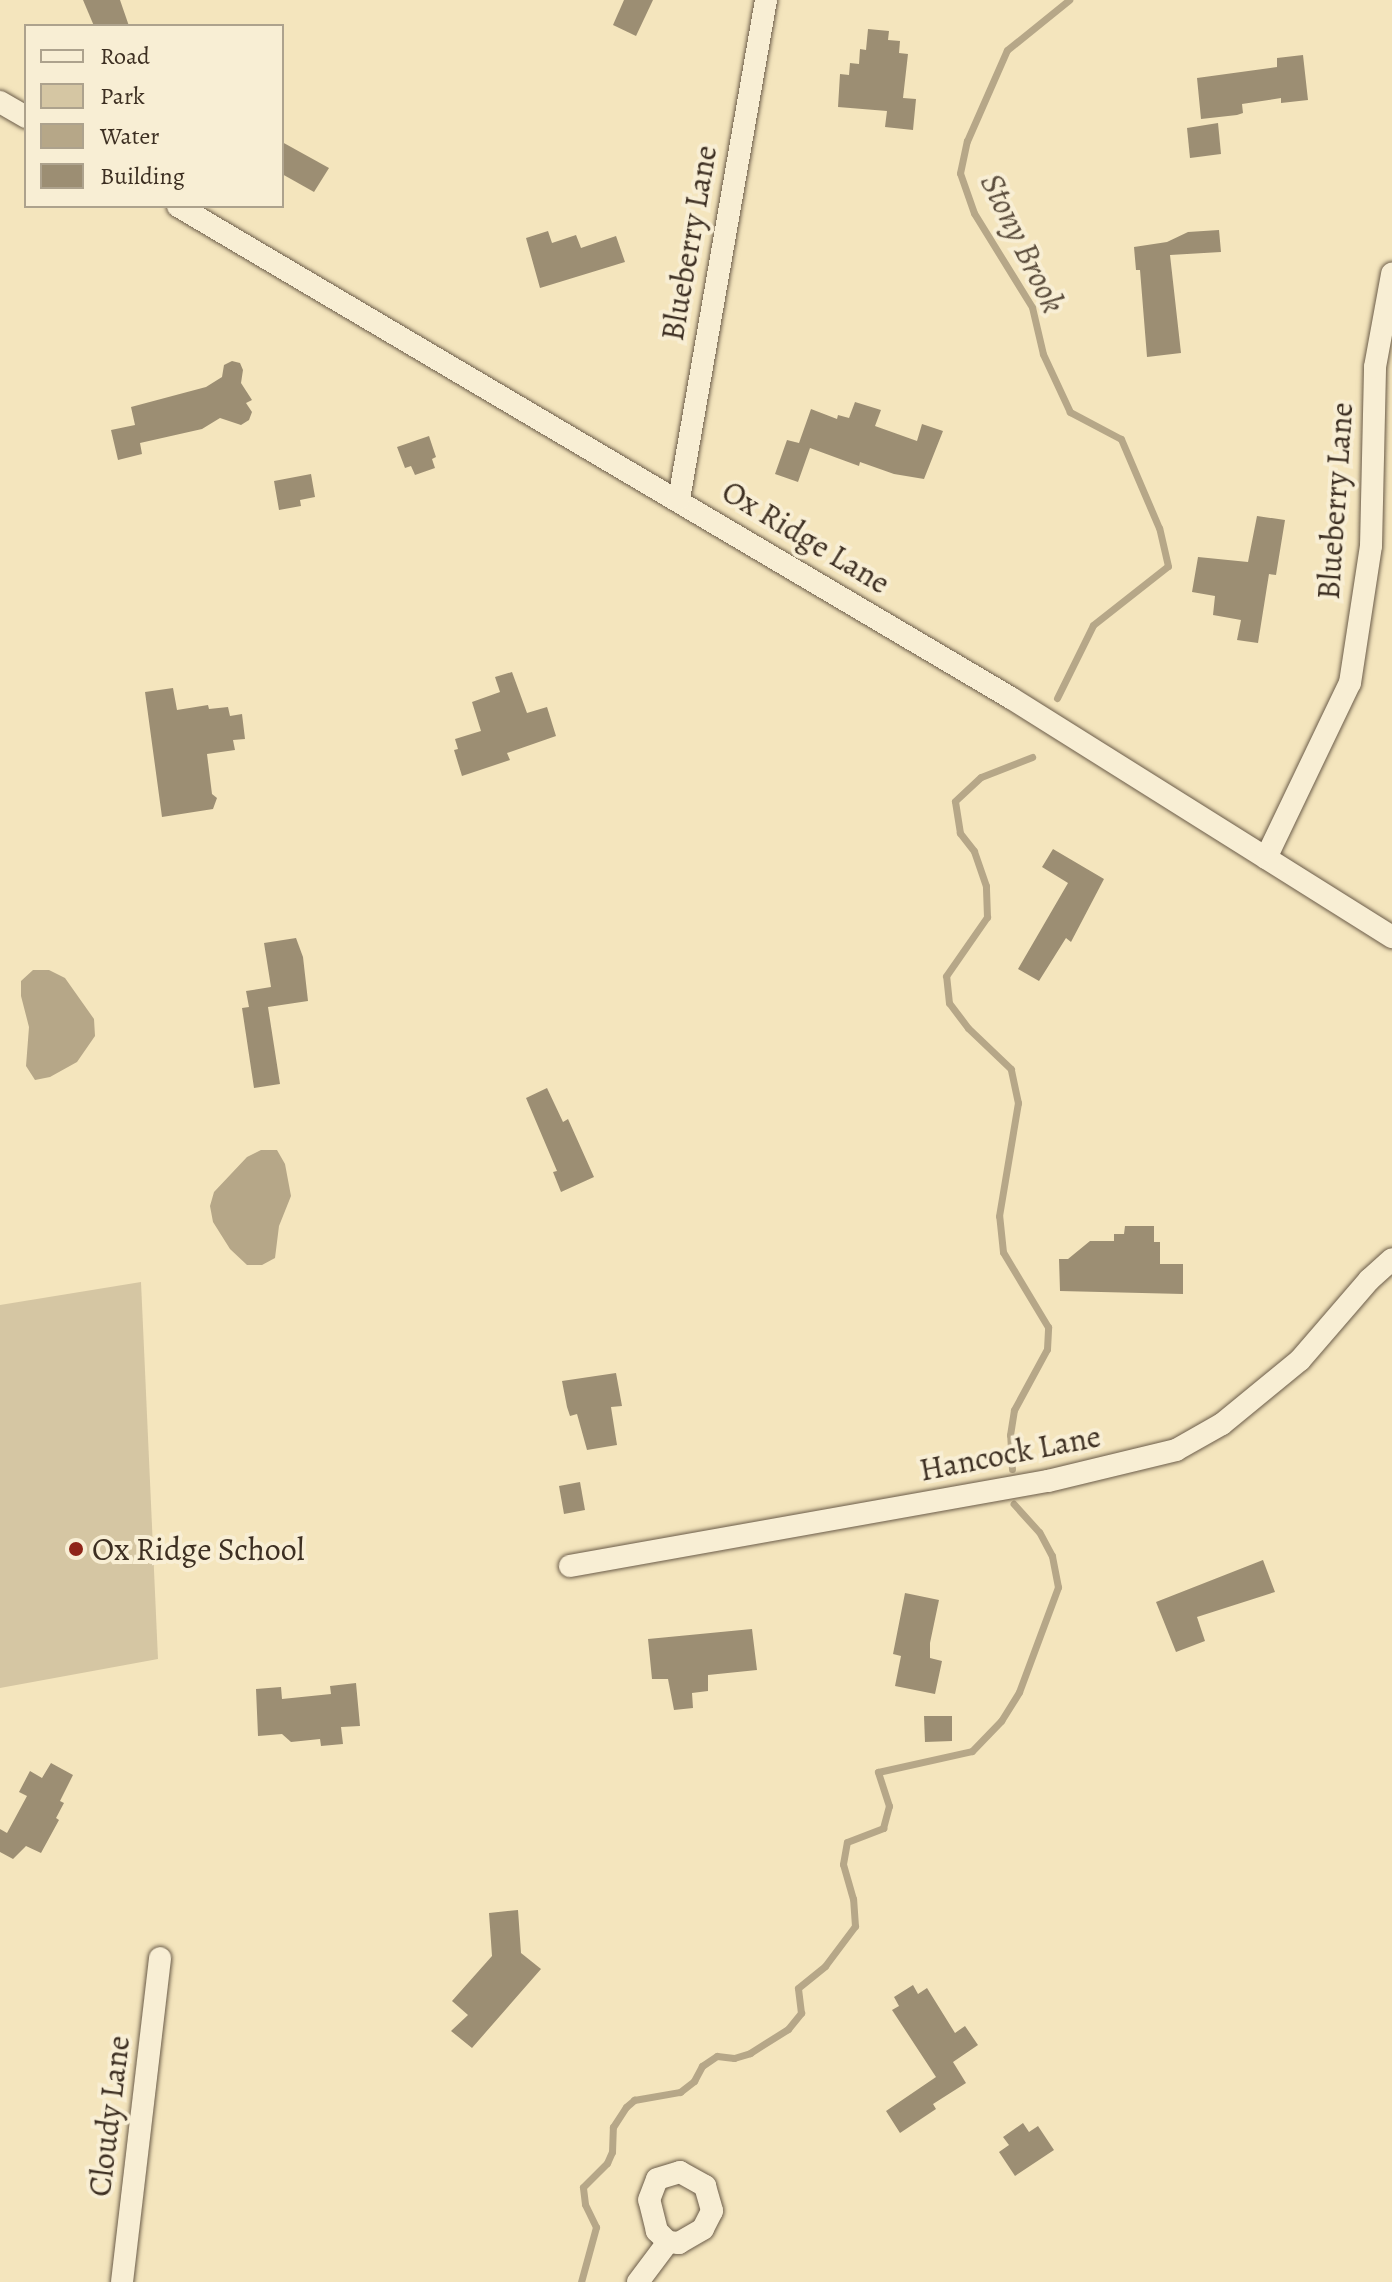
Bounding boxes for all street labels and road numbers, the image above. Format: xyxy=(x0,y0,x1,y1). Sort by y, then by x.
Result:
street label: Blueberry Lane xyxy=(653,142,725,344)
street label: Blueberry Lane xyxy=(1309,401,1361,601)
street label: Ox Ridge Lane xyxy=(715,472,897,602)
street label: Hancock Lane xyxy=(916,1417,1104,1489)
street label: Cloudy Lane xyxy=(80,2033,138,2199)

